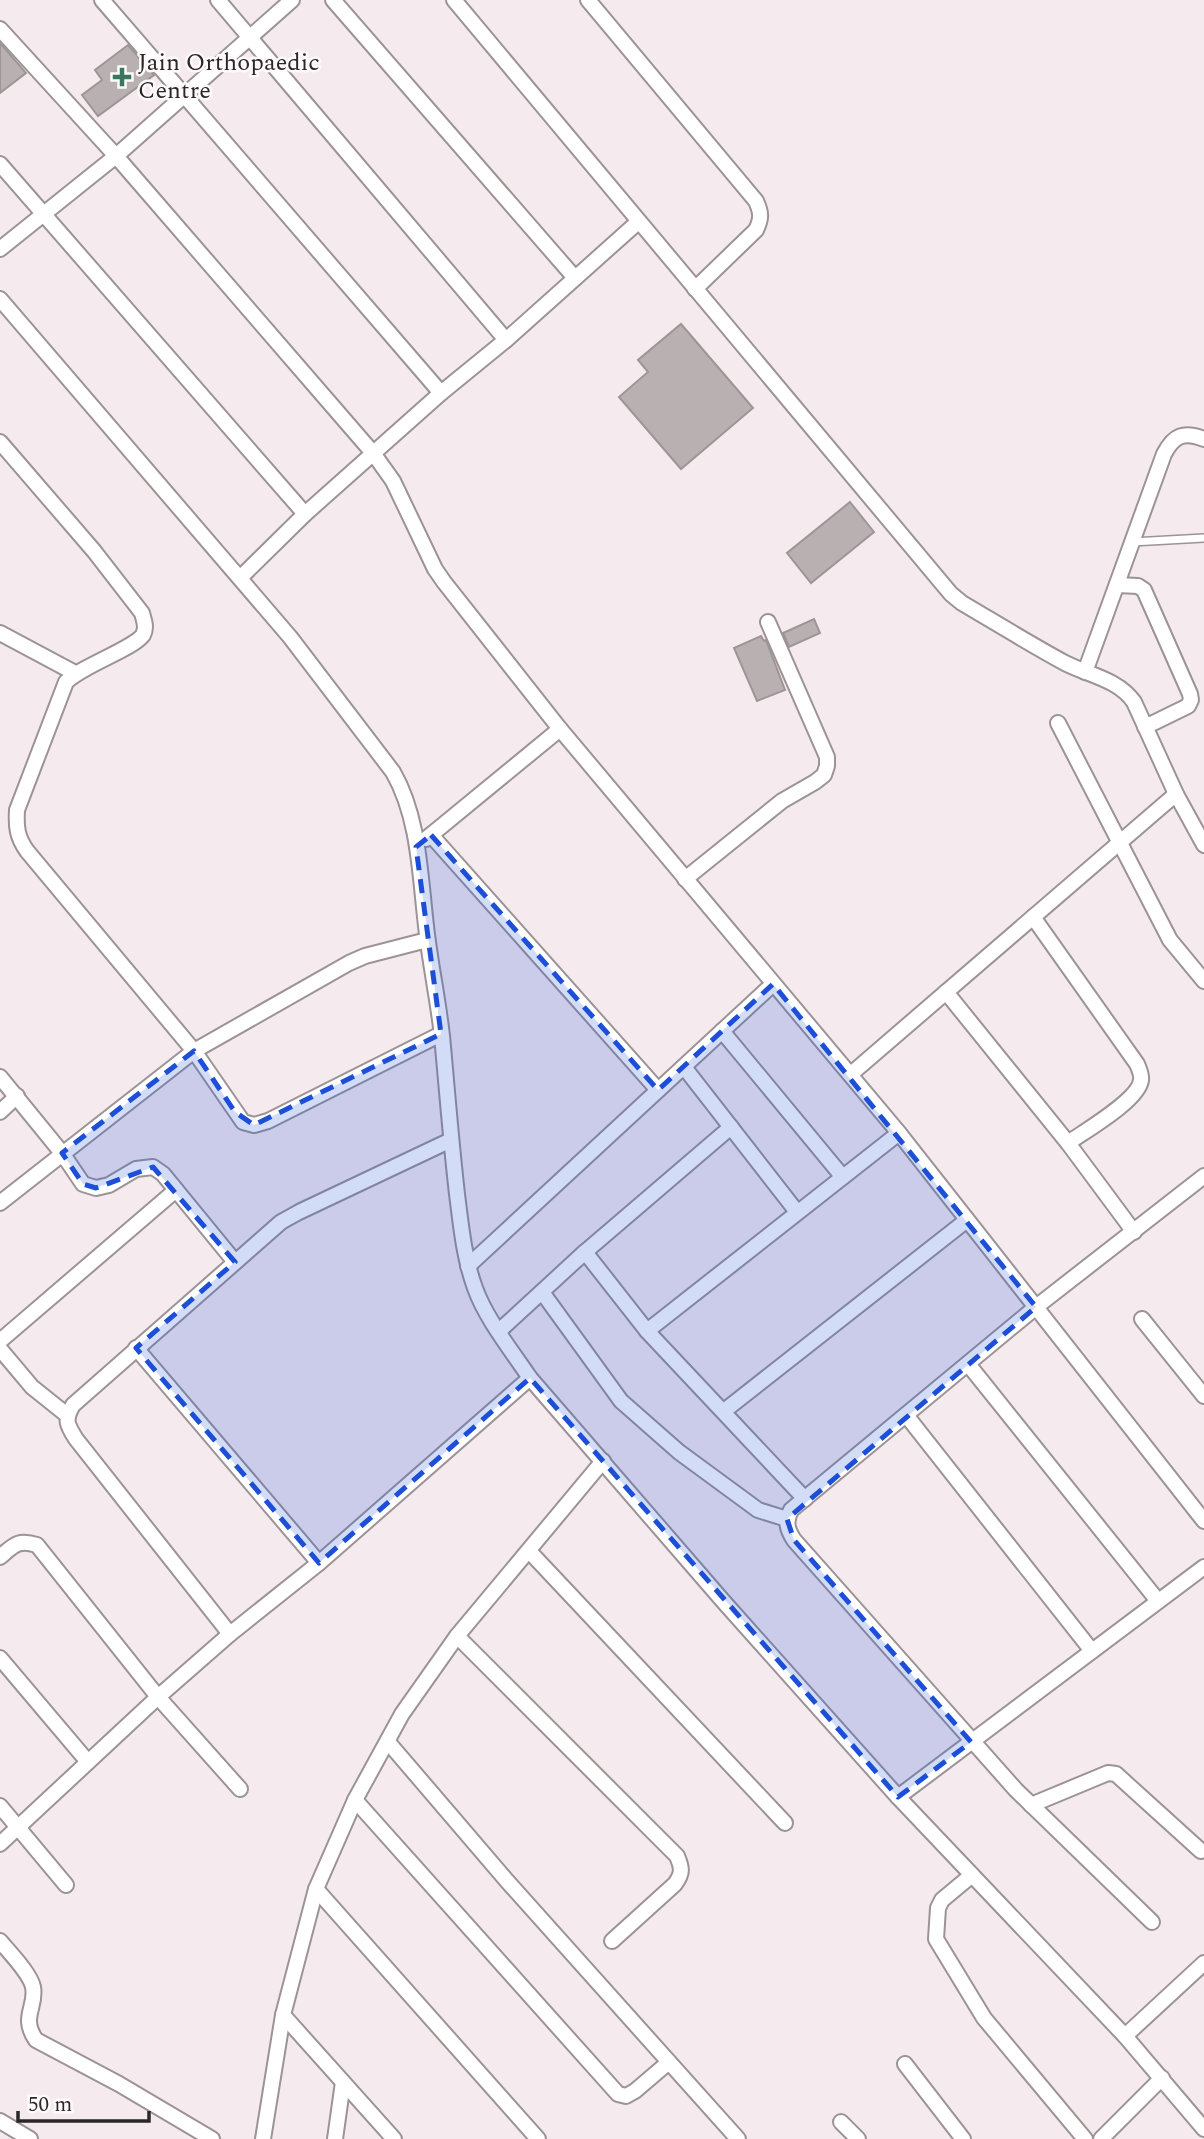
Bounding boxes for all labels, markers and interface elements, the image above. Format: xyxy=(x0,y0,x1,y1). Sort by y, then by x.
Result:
place label: Jain Orthopaedic Centre xyxy=(138,45,320,109)
marker: Jain Orthopaedic Centre xyxy=(112,67,132,87)
scale bar xyxy=(18,2080,149,2124)
text: 50 m xyxy=(28,2089,72,2121)

